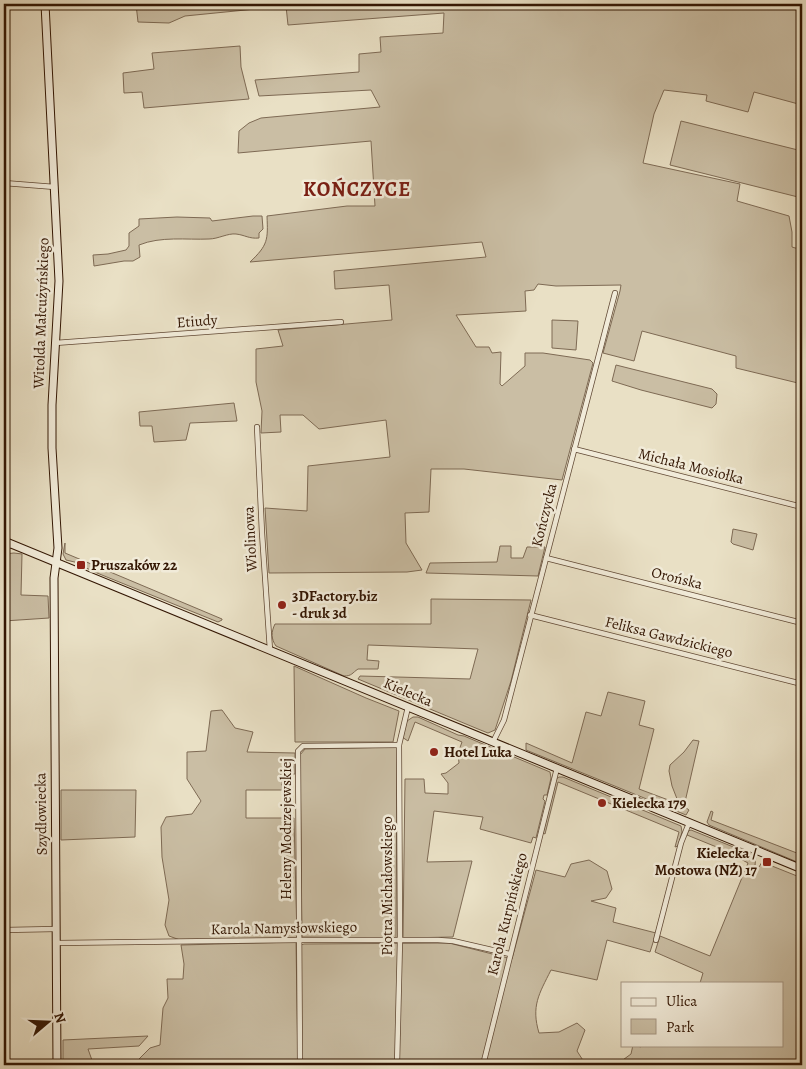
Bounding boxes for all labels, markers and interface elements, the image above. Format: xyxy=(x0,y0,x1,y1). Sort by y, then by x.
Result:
district label: KOŃCZYCE xyxy=(303,176,411,203)
street label: Witolda Małcużyńskiego xyxy=(28,237,54,390)
street label: Etiudy xyxy=(176,310,218,332)
street label: Michała Mosiołka xyxy=(636,443,746,489)
street label: Kończycka xyxy=(526,481,562,549)
street label: Wiolinowa xyxy=(238,506,262,573)
place label: Pruszaków 22 xyxy=(91,555,178,575)
marker: Pruszaków 22 xyxy=(75,559,87,571)
street label: Orońska xyxy=(649,562,705,594)
place label: 3DFactory.biz - druk 3d xyxy=(292,586,378,623)
marker: 3DFactory.biz - druk 3d xyxy=(276,599,288,611)
street label: Feliksa Gawdzickiego xyxy=(603,611,735,663)
street label: Kielecka xyxy=(380,673,436,711)
place label: Hotel Luka xyxy=(444,742,513,762)
marker: Hotel Luka xyxy=(428,746,440,758)
street label: Heleny Modrzejewskiej xyxy=(276,758,296,900)
street label: Szydłowiecka xyxy=(30,772,52,856)
place label: Kielecka 179 xyxy=(612,793,686,813)
marker: Kielecka 179 xyxy=(596,797,608,809)
street label: Piotra Michałowskiego xyxy=(377,816,397,956)
place label: Kielecka / Mostowa (NŻ) 17 xyxy=(655,843,758,880)
street label: Karola Kurpińskiego xyxy=(482,851,532,977)
marker: Kielecka / Mostowa (NŻ) 17 xyxy=(761,856,773,868)
street label: Karola Namysłowskiego xyxy=(211,917,357,939)
legend xyxy=(621,982,784,1046)
text: Ulica xyxy=(666,991,697,1011)
north arrow xyxy=(22,996,72,1046)
text: N xyxy=(49,1010,70,1026)
text: Park xyxy=(666,1017,695,1037)

